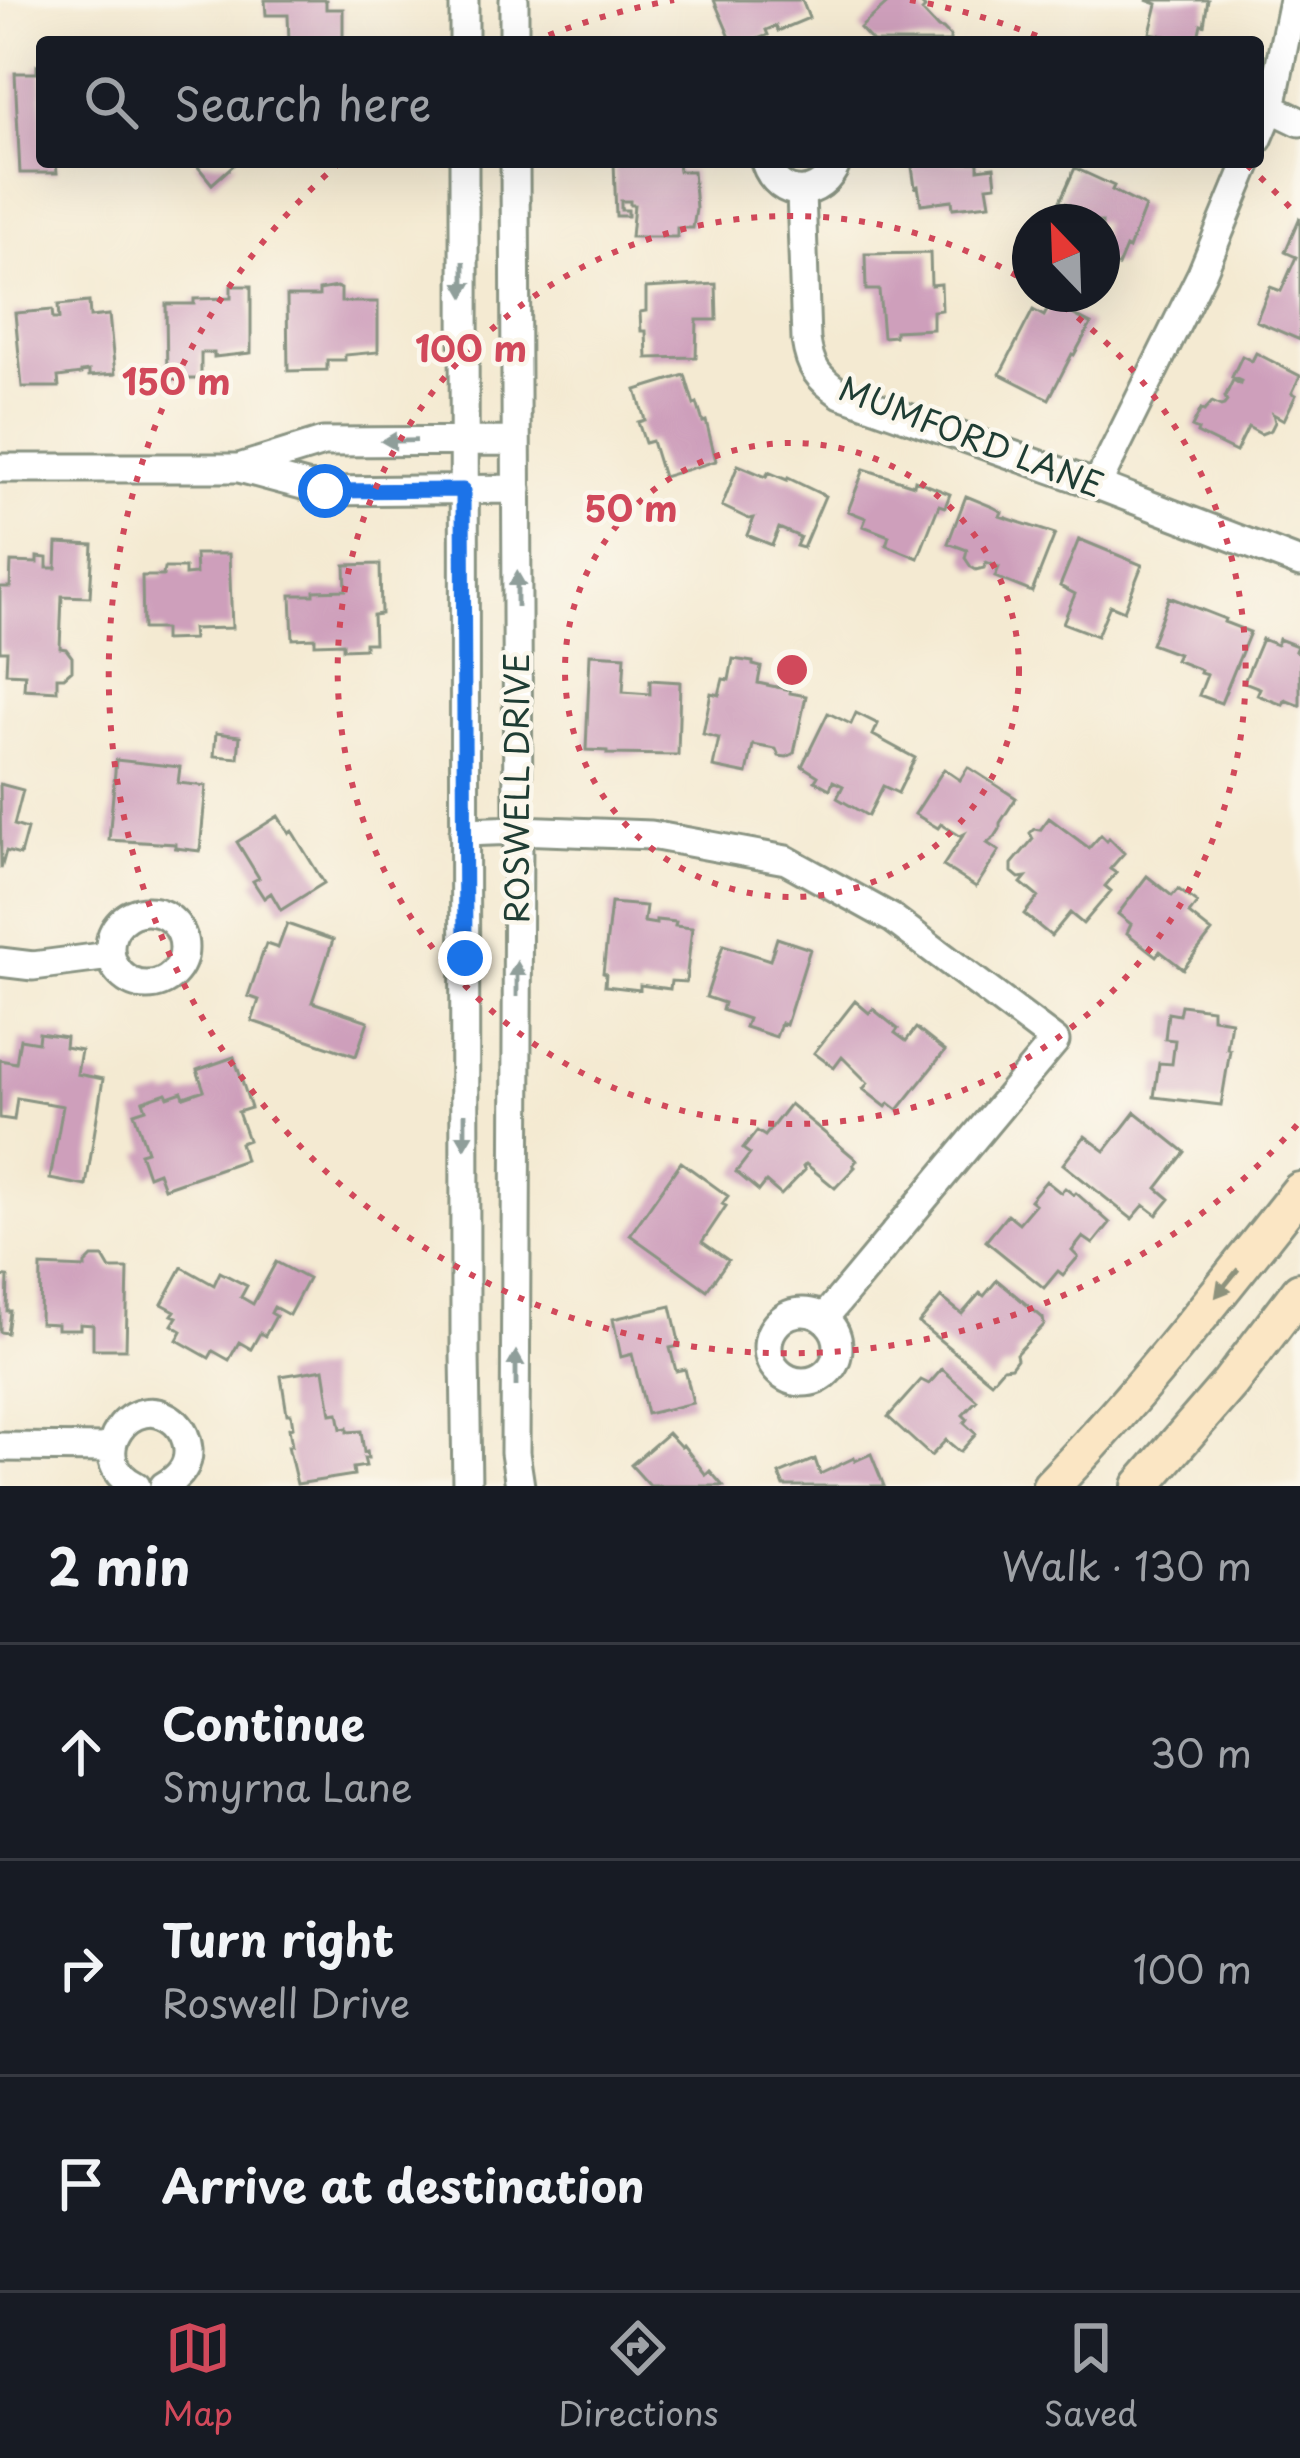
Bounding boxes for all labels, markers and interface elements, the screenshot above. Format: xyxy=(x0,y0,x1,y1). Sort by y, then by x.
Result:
search box xyxy=(36,36,1264,168)
text: Search here xyxy=(174,68,431,136)
icon: search xyxy=(78,69,144,135)
north arrow xyxy=(1012,204,1120,312)
one-way arrow xyxy=(454,261,474,299)
text: 100 m xyxy=(415,320,527,374)
text: 150 m xyxy=(121,353,231,407)
street label: MUMFORD LANE xyxy=(832,362,1111,509)
one-way arrow xyxy=(379,432,417,451)
route start xyxy=(298,464,352,518)
text: 50 m xyxy=(584,480,678,534)
one-way arrow xyxy=(507,569,527,607)
centre of rings xyxy=(771,649,813,691)
street label: ROSWELL DRIVE xyxy=(490,653,540,923)
route end xyxy=(438,931,492,985)
one-way arrow xyxy=(507,959,527,997)
one-way arrow xyxy=(455,1113,475,1151)
one-way arrow xyxy=(1215,1267,1240,1298)
one-way arrow xyxy=(506,1349,526,1387)
text: 2 min xyxy=(48,1526,190,1603)
text: Walk · 130 m xyxy=(1002,1535,1252,1594)
text: Continue xyxy=(162,1688,365,1756)
icon: ahead xyxy=(48,1719,114,1785)
text: 30 m xyxy=(1149,1722,1252,1781)
text: Smyrna Lane xyxy=(162,1756,413,1815)
text: Turn right xyxy=(162,1904,394,1972)
icon: right xyxy=(48,1935,114,2001)
text: 100 m xyxy=(1133,1938,1252,1997)
text: Roswell Drive xyxy=(162,1972,410,2031)
text: Arrive at destination xyxy=(162,2150,645,2218)
icon: arrive xyxy=(48,2151,114,2217)
tab: Map xyxy=(163,2315,233,2437)
tab: Directions xyxy=(558,2315,719,2437)
tab: Saved xyxy=(1044,2315,1137,2437)

